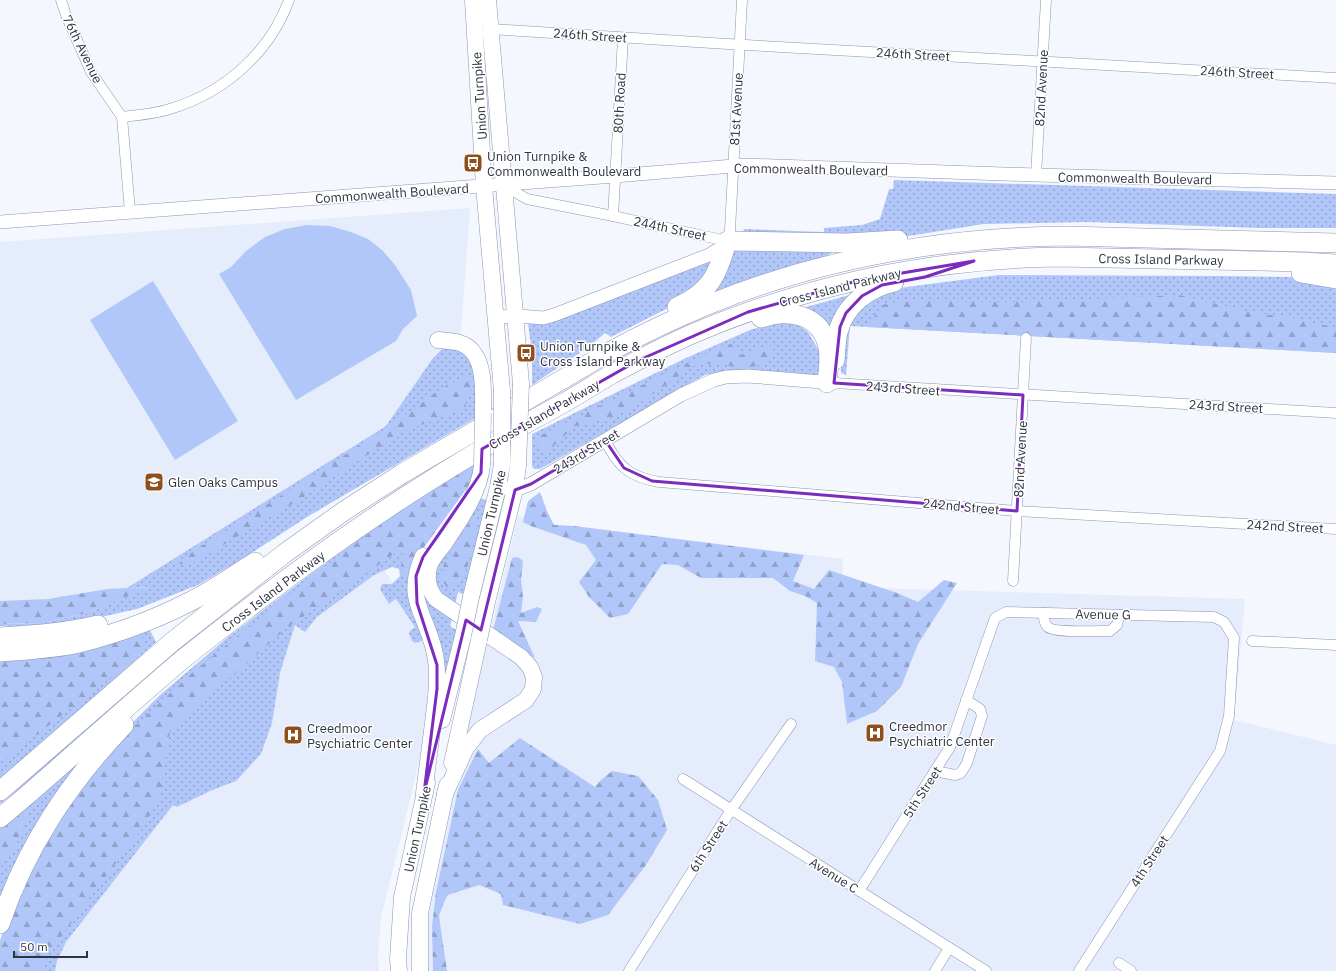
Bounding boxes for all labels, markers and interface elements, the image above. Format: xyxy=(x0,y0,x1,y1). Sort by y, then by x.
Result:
street label: 76th Avenue xyxy=(59,12,106,86)
street label: 246th Street xyxy=(552,24,628,47)
street label: 246th Street xyxy=(876,44,950,65)
street label: 82nd Avenue xyxy=(1031,49,1052,127)
street label: Union Turnpike xyxy=(468,51,491,140)
street label: 246th Street xyxy=(1200,62,1274,83)
street label: 80th Road xyxy=(609,72,630,134)
street label: 81st Avenue xyxy=(726,72,747,146)
place label: Union Turnpike & Commonwealth Boulevard xyxy=(487,148,641,180)
bus stop icon: Union Turnpike & Commonwealth Boulevard xyxy=(462,152,484,174)
street label: Commonwealth Boulevard xyxy=(734,160,888,179)
street label: Commonwealth Boulevard xyxy=(1058,169,1212,188)
street label: Commonwealth Boulevard xyxy=(314,180,470,207)
street label: 244th Street xyxy=(632,212,708,245)
street label: Cross Island Parkway xyxy=(1098,250,1224,269)
street label: Cross Island Parkway xyxy=(777,264,903,311)
place label: Union Turnpike & Cross Island Parkway xyxy=(540,338,666,370)
bus stop icon: Union Turnpike & Cross Island Parkway xyxy=(515,342,537,364)
street label: Cross Island Parkway xyxy=(486,376,603,453)
street label: 243rd Street xyxy=(865,377,941,400)
street label: 243rd Street xyxy=(1188,396,1264,417)
street label: 82nd Avenue xyxy=(1010,420,1031,498)
street label: 243rd Street xyxy=(550,425,623,478)
street label: Union Turnpike xyxy=(473,468,510,558)
school or university icon: Glen Oaks Campus xyxy=(143,471,165,493)
place label: Glen Oaks Campus xyxy=(168,474,278,491)
street label: 242nd Street xyxy=(922,495,1000,518)
street label: 242nd Street xyxy=(1246,516,1324,537)
street label: Cross Island Parkway xyxy=(218,547,329,636)
street label: Avenue G xyxy=(1075,606,1131,623)
place label: Creedmor Psychiatric Center xyxy=(889,718,995,750)
place label: Creedmoor Psychiatric Center xyxy=(307,720,413,752)
hospital icon: Creedmor Psychiatric Center xyxy=(864,722,886,744)
hospital icon: Creedmoor Psychiatric Center xyxy=(282,724,304,746)
street label: 5th Street xyxy=(899,763,945,821)
street label: Union Turnpike xyxy=(400,784,435,874)
street label: 6th Street xyxy=(685,817,731,875)
street label: 4th Street xyxy=(1126,832,1172,890)
street label: Avenue C xyxy=(806,854,861,897)
scale bar xyxy=(14,933,87,959)
text: 50 m xyxy=(20,939,48,954)

